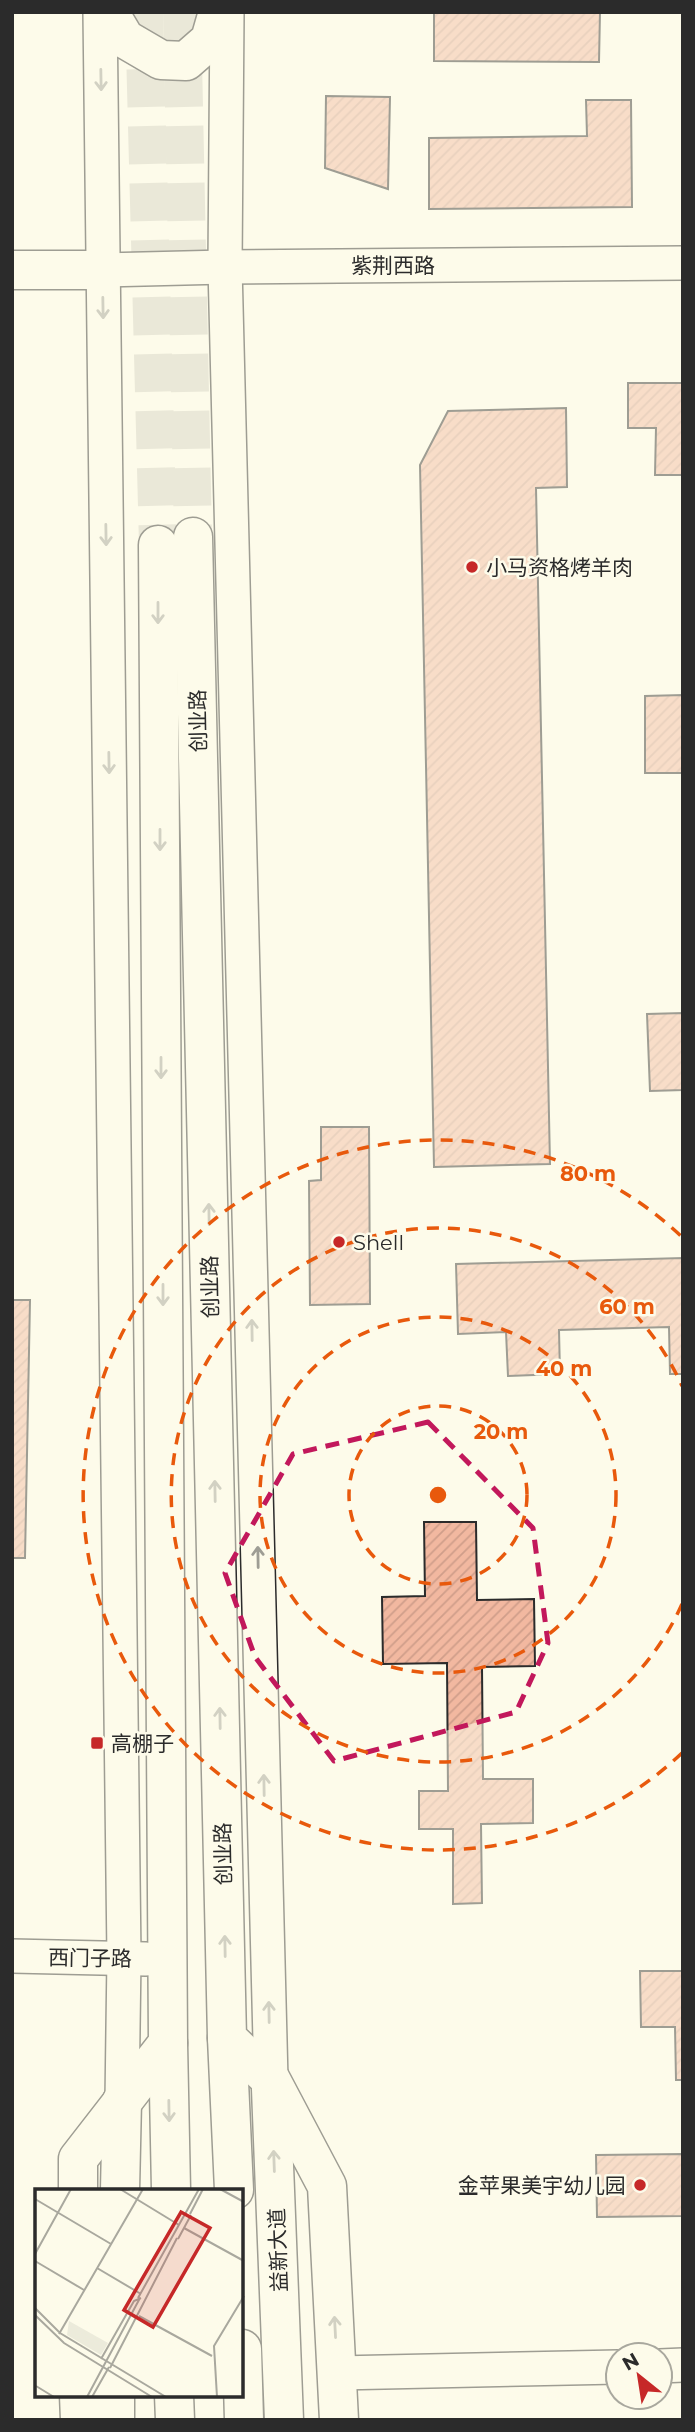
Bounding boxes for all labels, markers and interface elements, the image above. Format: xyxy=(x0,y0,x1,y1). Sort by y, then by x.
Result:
one-way arrow xyxy=(94,69,108,92)
street label: 紫荆西路 xyxy=(351,253,435,278)
one-way arrow xyxy=(96,296,110,319)
one-way arrow xyxy=(99,524,113,547)
place label: 小马资格烤羊肉 xyxy=(486,555,633,580)
marker: 小马资格烤羊肉 xyxy=(464,559,480,575)
one-way arrow xyxy=(151,601,165,624)
street label: 创业路 xyxy=(185,689,211,753)
one-way arrow xyxy=(102,751,116,774)
one-way arrow xyxy=(153,829,167,852)
one-way arrow xyxy=(155,1056,168,1079)
text: 80 m xyxy=(560,1161,616,1186)
one-way arrow xyxy=(202,1203,215,1226)
place label: Shell xyxy=(353,1230,404,1255)
marker: Shell xyxy=(331,1234,347,1250)
street label: 创业路 xyxy=(197,1255,223,1319)
one-way arrow xyxy=(156,1284,170,1307)
text: 60 m xyxy=(599,1294,655,1319)
one-way arrow xyxy=(245,1318,259,1341)
text: 40 m xyxy=(536,1356,592,1381)
text: 20 m xyxy=(474,1419,528,1444)
one-way arrow xyxy=(208,1480,222,1503)
centre of rings xyxy=(426,1483,450,1507)
one-way arrow xyxy=(251,1546,264,1569)
one-way arrow xyxy=(213,1707,227,1730)
place label: 高棚子 xyxy=(111,1731,174,1756)
marker: 高棚子 xyxy=(89,1735,105,1751)
one-way arrow xyxy=(257,1773,270,1796)
street label: 创业路 xyxy=(210,1822,236,1886)
one-way arrow xyxy=(219,1934,232,1957)
street label: 西门子路 xyxy=(48,1945,132,1971)
one-way arrow xyxy=(263,2001,276,2024)
one-way arrow xyxy=(162,2100,176,2123)
one-way arrow xyxy=(268,2150,281,2173)
place label: 金苹果美宇幼儿园 xyxy=(458,2173,626,2198)
marker: 金苹果美宇幼儿园 xyxy=(632,2177,648,2193)
inset map xyxy=(35,2189,243,2397)
street label: 益新大道 xyxy=(264,2208,292,2292)
one-way arrow xyxy=(329,2316,342,2339)
north arrow xyxy=(604,2341,674,2411)
text: N xyxy=(618,2348,643,2376)

